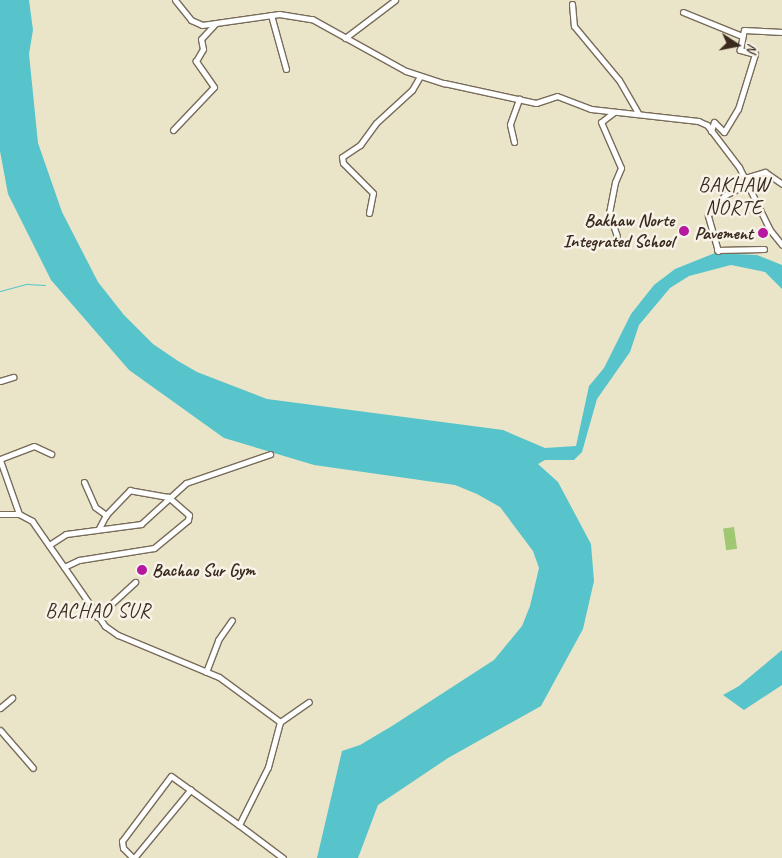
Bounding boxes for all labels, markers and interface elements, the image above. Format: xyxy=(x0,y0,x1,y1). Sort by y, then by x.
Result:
north arrow xyxy=(712,20,762,70)
text: N xyxy=(743,42,761,54)
district label: BAKHAW NORTE xyxy=(697,173,771,220)
place label: Bakhaw Norte Integrated School xyxy=(563,210,674,252)
place label: Pavement xyxy=(694,222,753,244)
marker: Bakhaw Norte Integrated School xyxy=(678,225,690,237)
marker: Pavement xyxy=(757,227,769,239)
place label: Bachao Sur Gym xyxy=(152,559,255,581)
marker: Bachao Sur Gym xyxy=(136,564,148,576)
district label: BACHAO SUR xyxy=(44,598,152,622)

